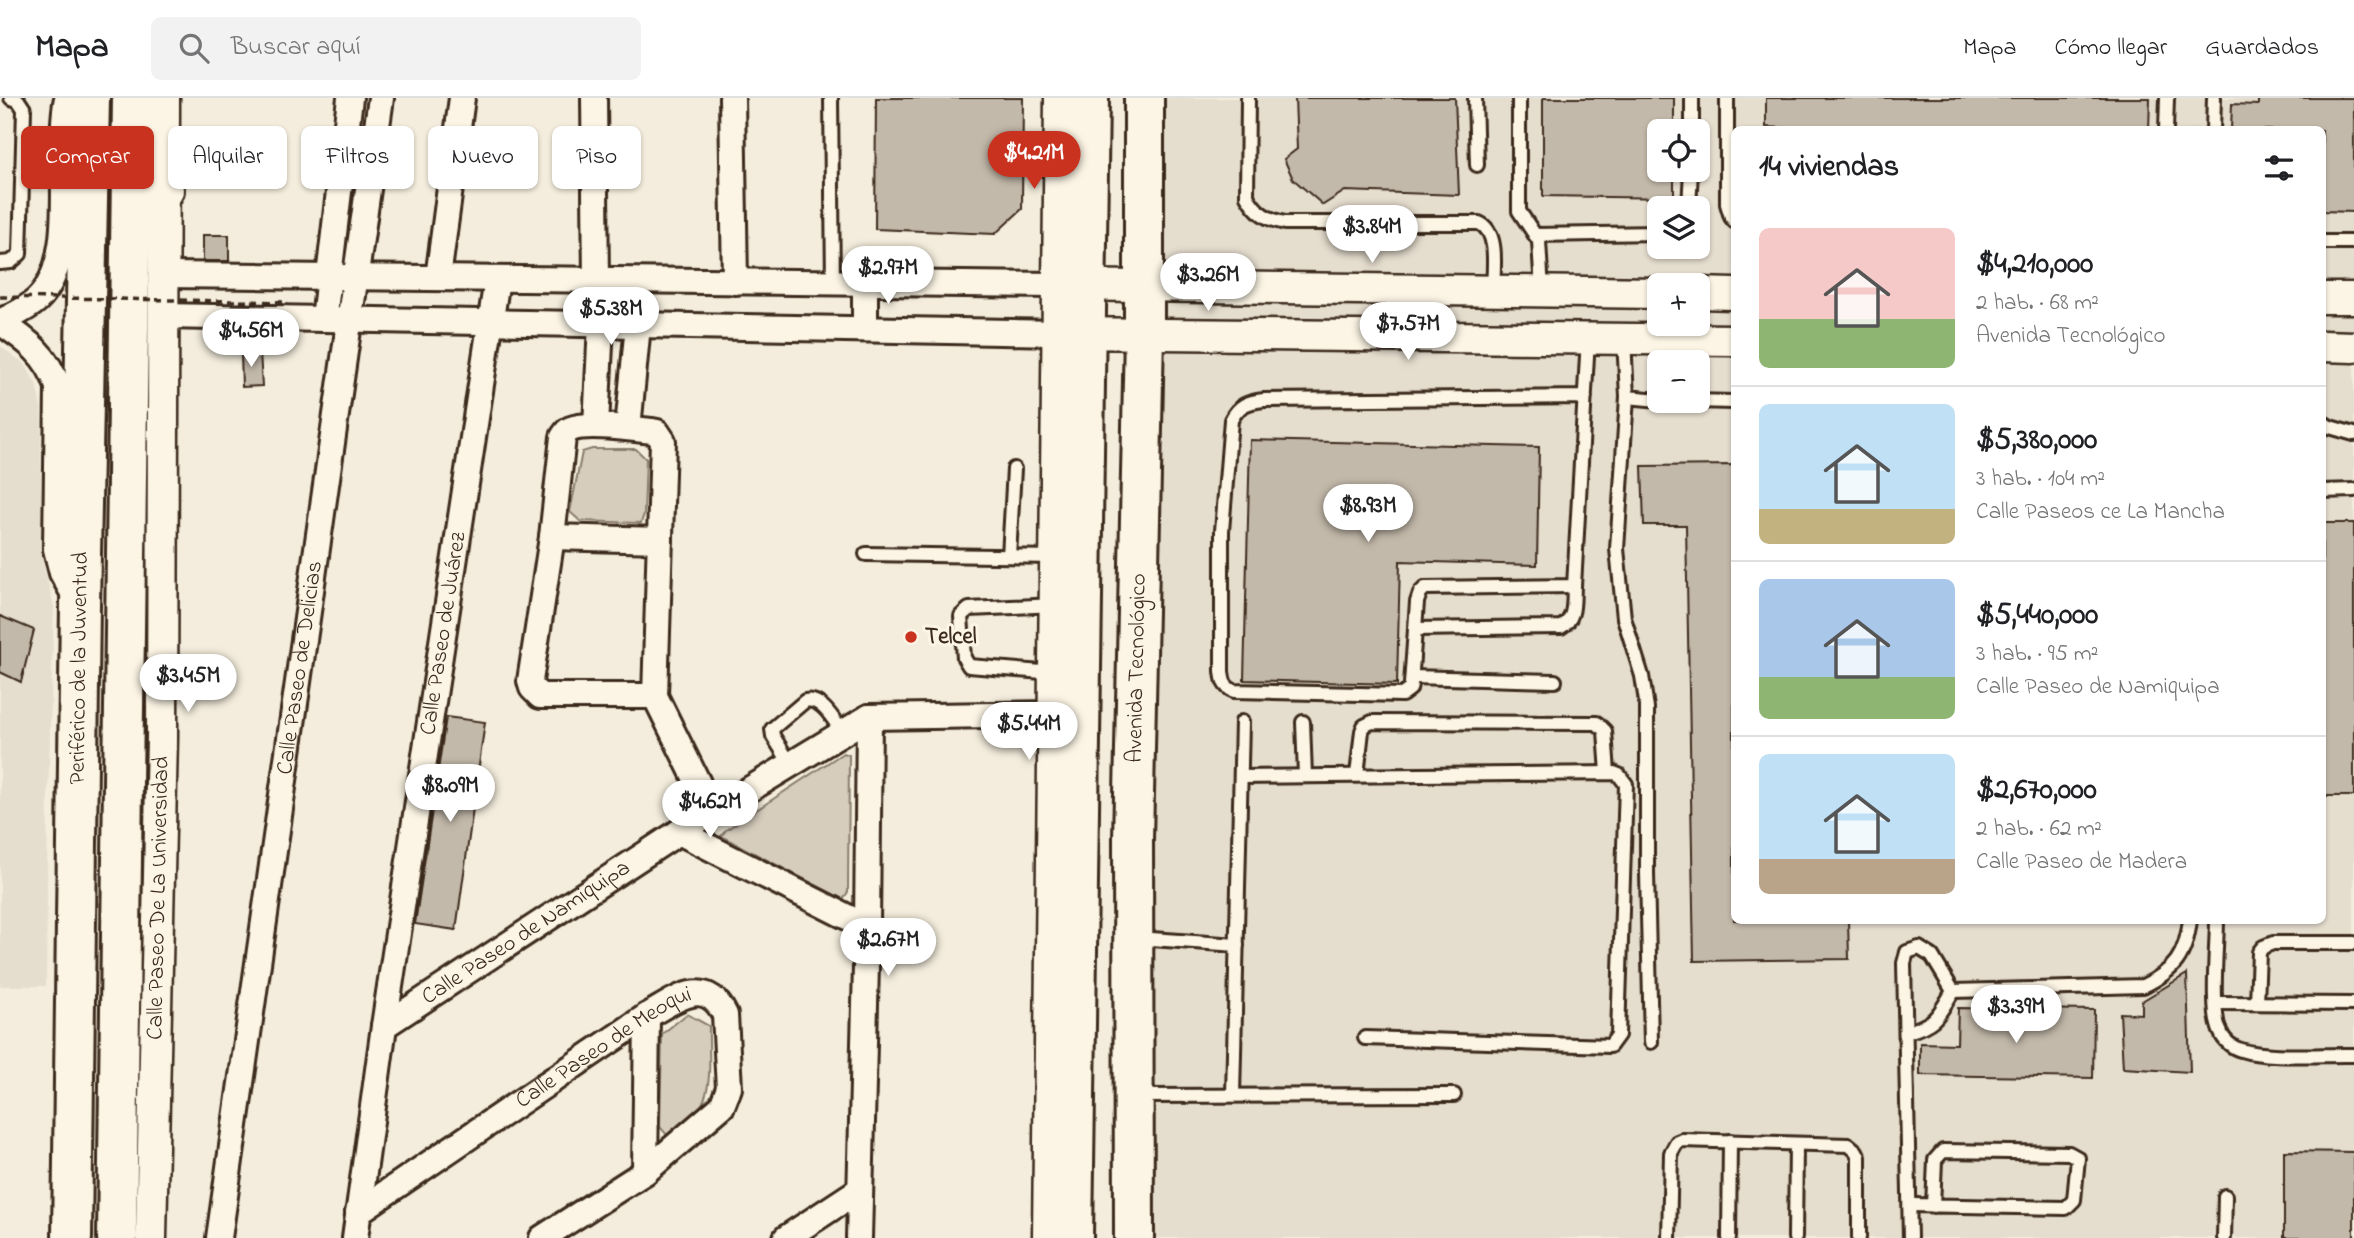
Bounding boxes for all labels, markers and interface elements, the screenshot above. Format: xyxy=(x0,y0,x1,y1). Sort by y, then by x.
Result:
search box xyxy=(151,17,641,80)
text: Mapa xyxy=(35,24,109,72)
icon: search xyxy=(175,29,213,67)
text: Buscar aquí xyxy=(231,29,361,67)
text: Mapa xyxy=(1963,31,2016,66)
text: Cómo llegar xyxy=(2054,31,2167,66)
text: Guardados xyxy=(2205,31,2319,66)
map controls xyxy=(1647,119,1710,413)
button: locate xyxy=(1647,119,1710,182)
chip: Comprar xyxy=(21,126,154,189)
chip: Alquilar xyxy=(168,126,287,189)
chip: Filtros xyxy=(301,126,414,189)
chip: Nuevo xyxy=(428,126,538,189)
chip: Piso xyxy=(552,126,641,189)
pin: $4.21M xyxy=(977,132,1091,191)
text: $4.21M xyxy=(1004,137,1064,170)
text: 14 viviendas xyxy=(1759,146,1899,190)
icon: filters xyxy=(2260,149,2298,187)
button: layers xyxy=(1647,196,1710,259)
pin: $3.84M xyxy=(1315,206,1429,265)
text: $3.84M xyxy=(1342,211,1402,244)
text: $4,210,000 xyxy=(1976,243,2093,287)
pin: $2.97M xyxy=(831,246,945,306)
text: $2.97M xyxy=(858,252,918,285)
pin: $3.26M xyxy=(1151,254,1265,313)
icon: home xyxy=(1815,256,1899,340)
text: $3.26M xyxy=(1176,259,1240,292)
button: + xyxy=(1647,273,1710,336)
text: 2 hab. · 68 m² xyxy=(1976,287,2099,320)
pin: $5.38M xyxy=(554,288,668,347)
text: $5.38M xyxy=(579,293,643,326)
pin: $7.57M xyxy=(1351,302,1465,362)
text: $7.57M xyxy=(1376,308,1440,341)
pin: $4.56M xyxy=(194,310,308,369)
text: $4.56M xyxy=(218,315,284,348)
text: Avenida Tecnológico xyxy=(1976,320,2165,353)
button: − xyxy=(1647,350,1710,413)
text: $5,380,000 xyxy=(1976,419,2097,463)
icon: home xyxy=(1815,432,1899,516)
text: 3 hab. · 104 m² xyxy=(1976,463,2105,496)
pin: $8.93M xyxy=(1311,484,1425,544)
text: $8.93M xyxy=(1339,490,1397,523)
text: Calle Paseos ce La Mancha xyxy=(1976,496,2225,529)
street label: Calle Paseo de Juárez xyxy=(412,529,475,737)
street label: Periférico de la Juventud xyxy=(61,551,98,785)
street label: Calle Paseo de Delicias xyxy=(269,559,332,777)
street label: Avenida Tecnológico xyxy=(1118,573,1156,763)
text: $5,440,000 xyxy=(1976,594,2098,638)
icon: home xyxy=(1815,607,1899,691)
place label: Telcel xyxy=(925,621,977,654)
marker: Telcel xyxy=(903,629,919,645)
text: 3 hab. · 95 m² xyxy=(1976,638,2098,671)
pin: $3.45M xyxy=(131,654,245,714)
text: $3.45M xyxy=(156,660,220,693)
text: Calle Paseo de Namiquipa xyxy=(1976,671,2220,704)
pin: $5.44M xyxy=(972,702,1086,762)
text: $5.44M xyxy=(997,708,1061,741)
street label: Calle Paseo De La Universidad xyxy=(139,756,178,1040)
pin: $8.09M xyxy=(393,764,507,824)
text: $2,670,000 xyxy=(1976,769,2097,813)
text: $8.09M xyxy=(421,770,479,803)
pin: $4.62M xyxy=(653,780,767,840)
icon: home xyxy=(1815,782,1899,866)
text: $4.62M xyxy=(678,786,742,819)
text: 2 hab. · 62 m² xyxy=(1976,813,2102,846)
text: Calle Paseo de Madera xyxy=(1976,846,2187,879)
street label: Calle Paseo de Namiquipa xyxy=(415,852,637,1013)
pin: $2.67M xyxy=(831,918,945,978)
text: $2.67M xyxy=(856,924,920,957)
street label: Calle Paseo de Meoqui xyxy=(509,978,695,1117)
pin: $3.39M xyxy=(1959,986,2073,1045)
text: $3.39M xyxy=(1987,991,2045,1024)

